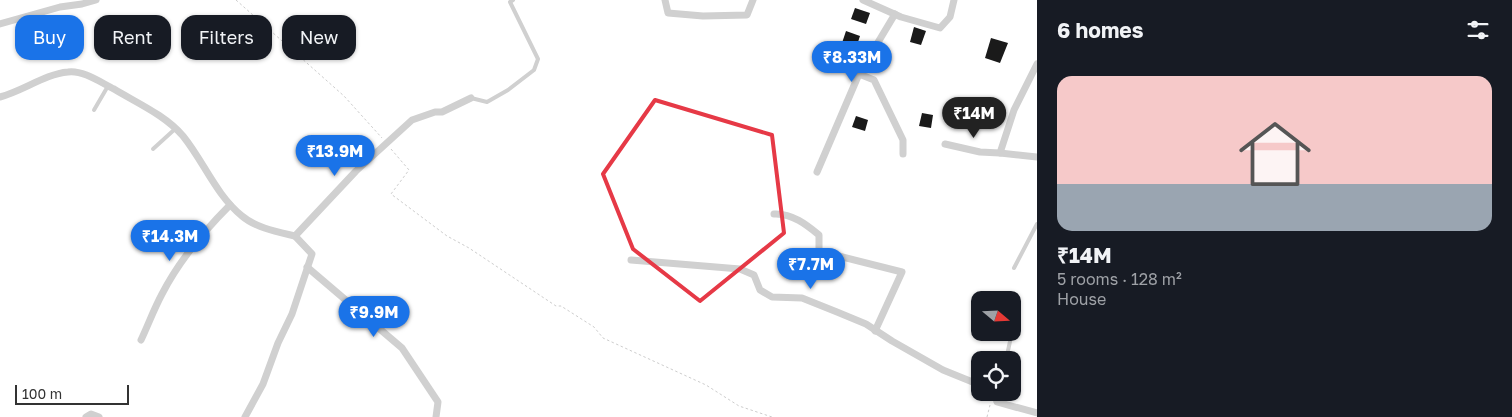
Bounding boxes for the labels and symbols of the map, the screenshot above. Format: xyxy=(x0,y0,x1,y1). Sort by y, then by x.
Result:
pin: ₹8.33M xyxy=(811,41,893,83)
pin: ₹14M xyxy=(944,96,1004,139)
pin: ₹13.9M xyxy=(294,134,376,177)
pin: ₹14.3M xyxy=(129,220,211,262)
pin: ₹7.7M xyxy=(776,248,846,290)
north arrow xyxy=(971,291,1021,341)
pin: ₹9.9M xyxy=(339,296,409,338)
scale bar xyxy=(15,382,129,405)

